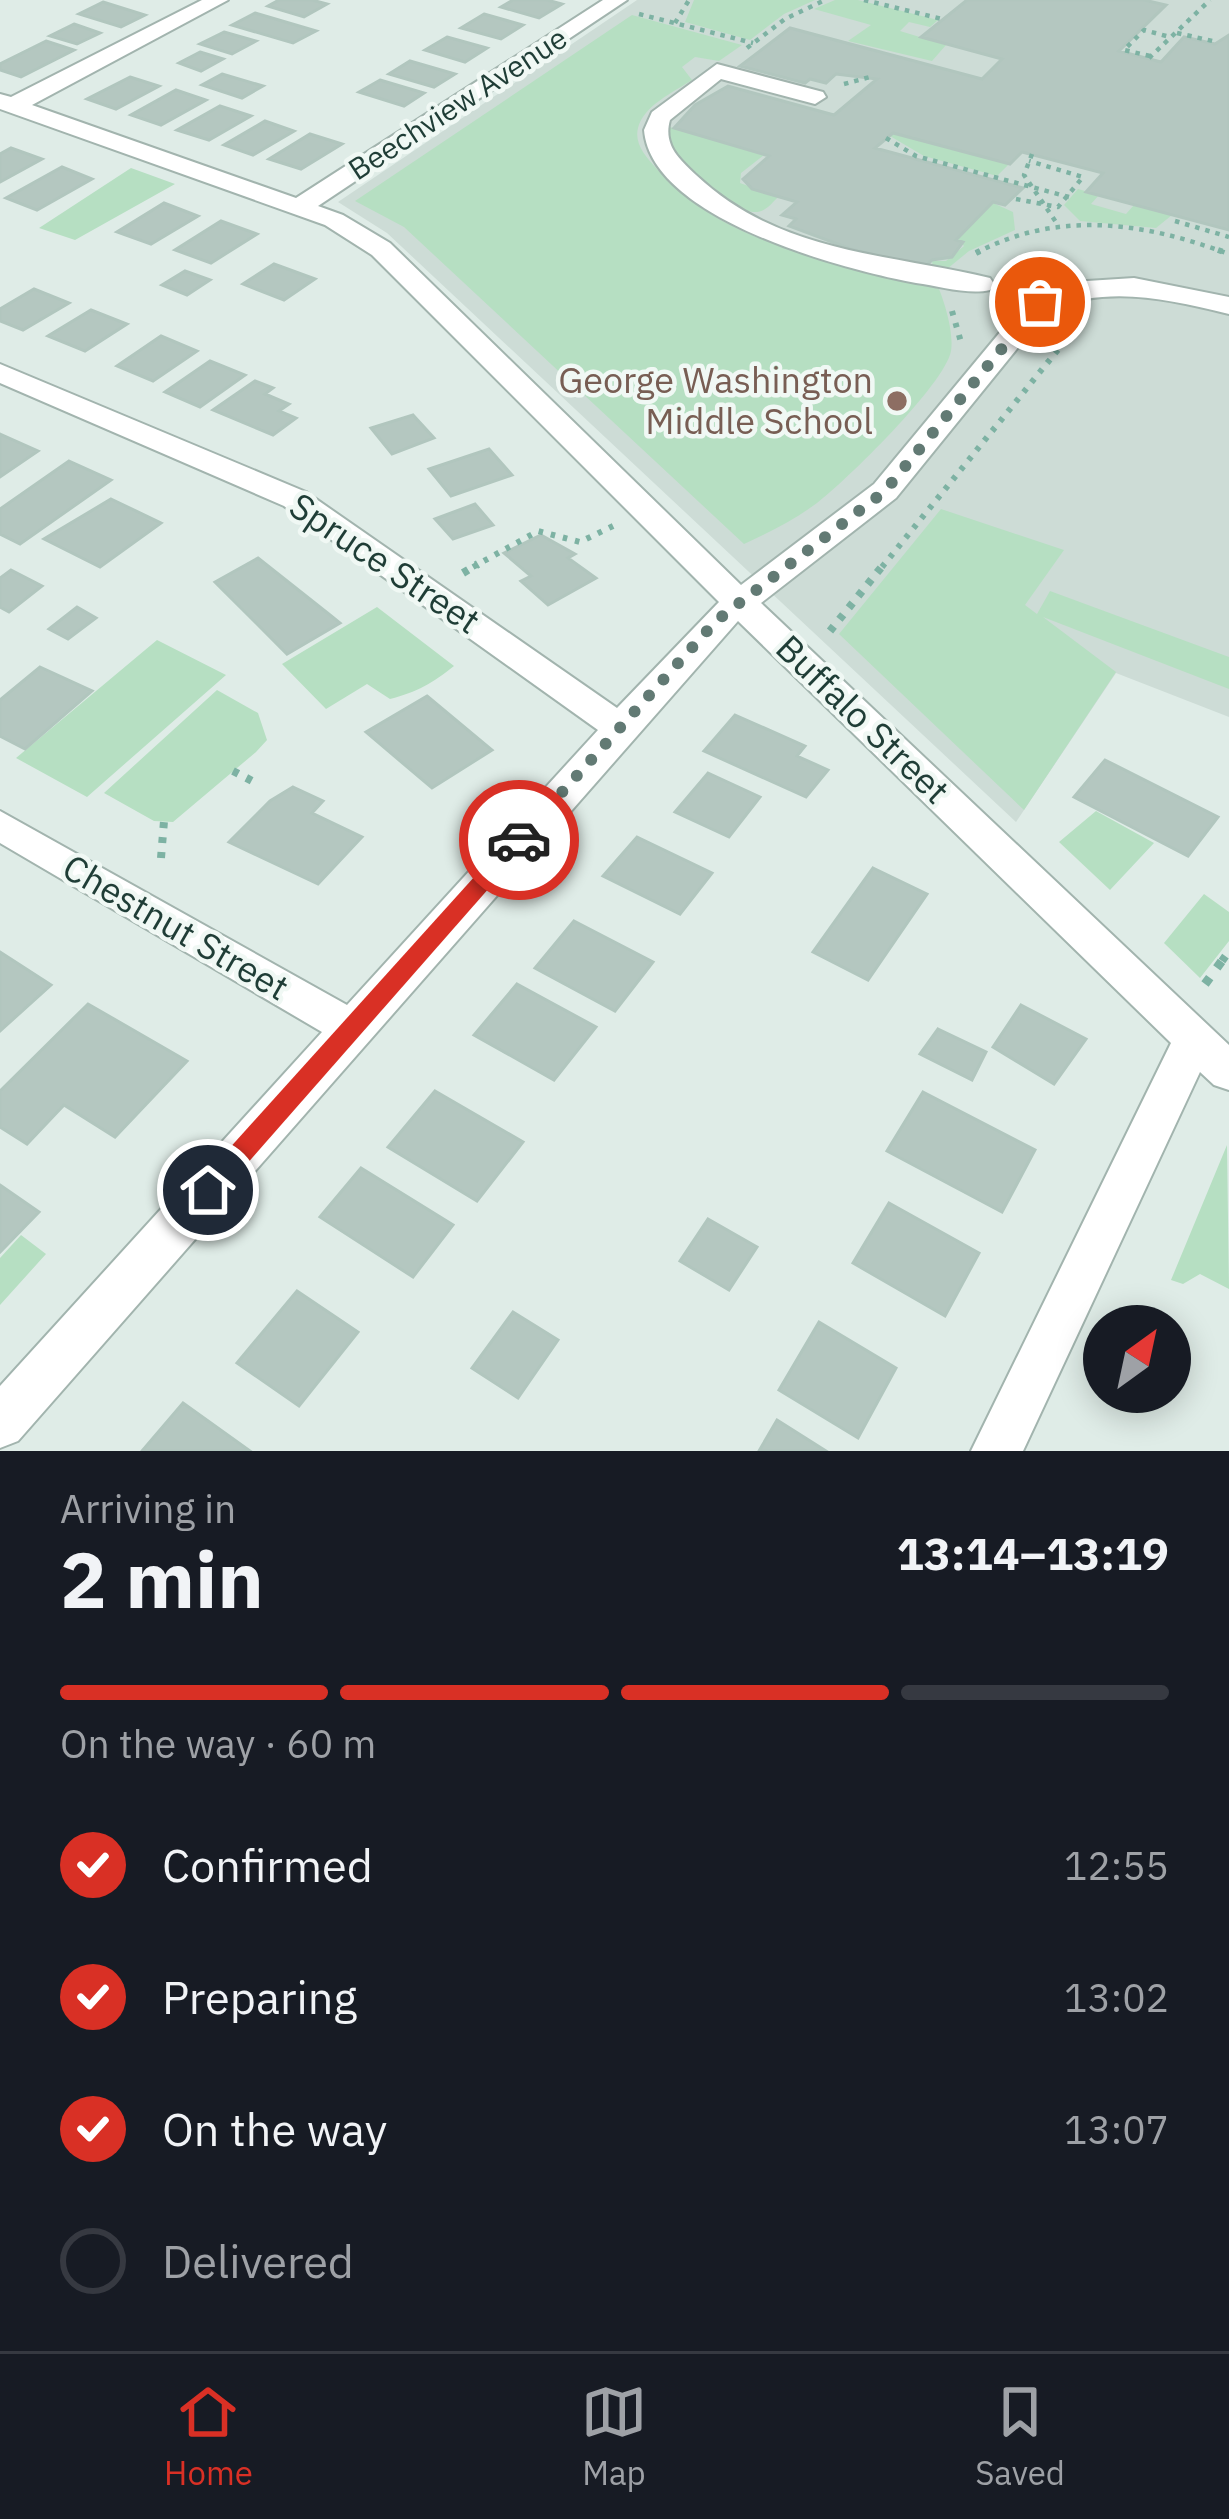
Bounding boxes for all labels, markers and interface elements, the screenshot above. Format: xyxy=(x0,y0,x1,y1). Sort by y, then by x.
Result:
street label: Beechview Avenue xyxy=(340,17,574,188)
pin xyxy=(989,251,1091,353)
icon: bag xyxy=(1007,269,1073,335)
place label: George Washington Middle School xyxy=(558,356,873,444)
marker: George Washington Middle School xyxy=(884,388,910,414)
street label: Spruce Street xyxy=(281,481,490,644)
street label: Buffalo Street xyxy=(767,624,960,813)
courier xyxy=(459,780,579,900)
icon: car xyxy=(486,807,552,873)
street label: Chestnut Street xyxy=(55,843,298,1010)
pin xyxy=(157,1139,259,1241)
icon: home xyxy=(175,1157,241,1223)
north arrow xyxy=(1083,1305,1191,1413)
map controls xyxy=(1083,1305,1191,1413)
text: Arriving in xyxy=(60,1483,236,1534)
text: 13:14–13:19 xyxy=(897,1524,1169,1582)
text: 2 min xyxy=(60,1528,264,1629)
text: On the way · 60 m xyxy=(60,1718,376,1769)
icon: check xyxy=(60,1832,126,1898)
text: Confirmed xyxy=(162,1836,373,1894)
text: 12:55 xyxy=(1064,1840,1169,1891)
icon: check xyxy=(60,1964,126,2030)
text: Preparing xyxy=(162,1968,357,2026)
text: 13:02 xyxy=(1064,1972,1169,2023)
icon: check xyxy=(60,2096,126,2162)
text: On the way xyxy=(162,2100,387,2158)
text: 13:07 xyxy=(1064,2104,1169,2155)
text: Delivered xyxy=(162,2232,354,2290)
tab: Home xyxy=(164,2379,253,2494)
tab: Map xyxy=(581,2379,647,2494)
tab: Saved xyxy=(975,2379,1065,2494)

